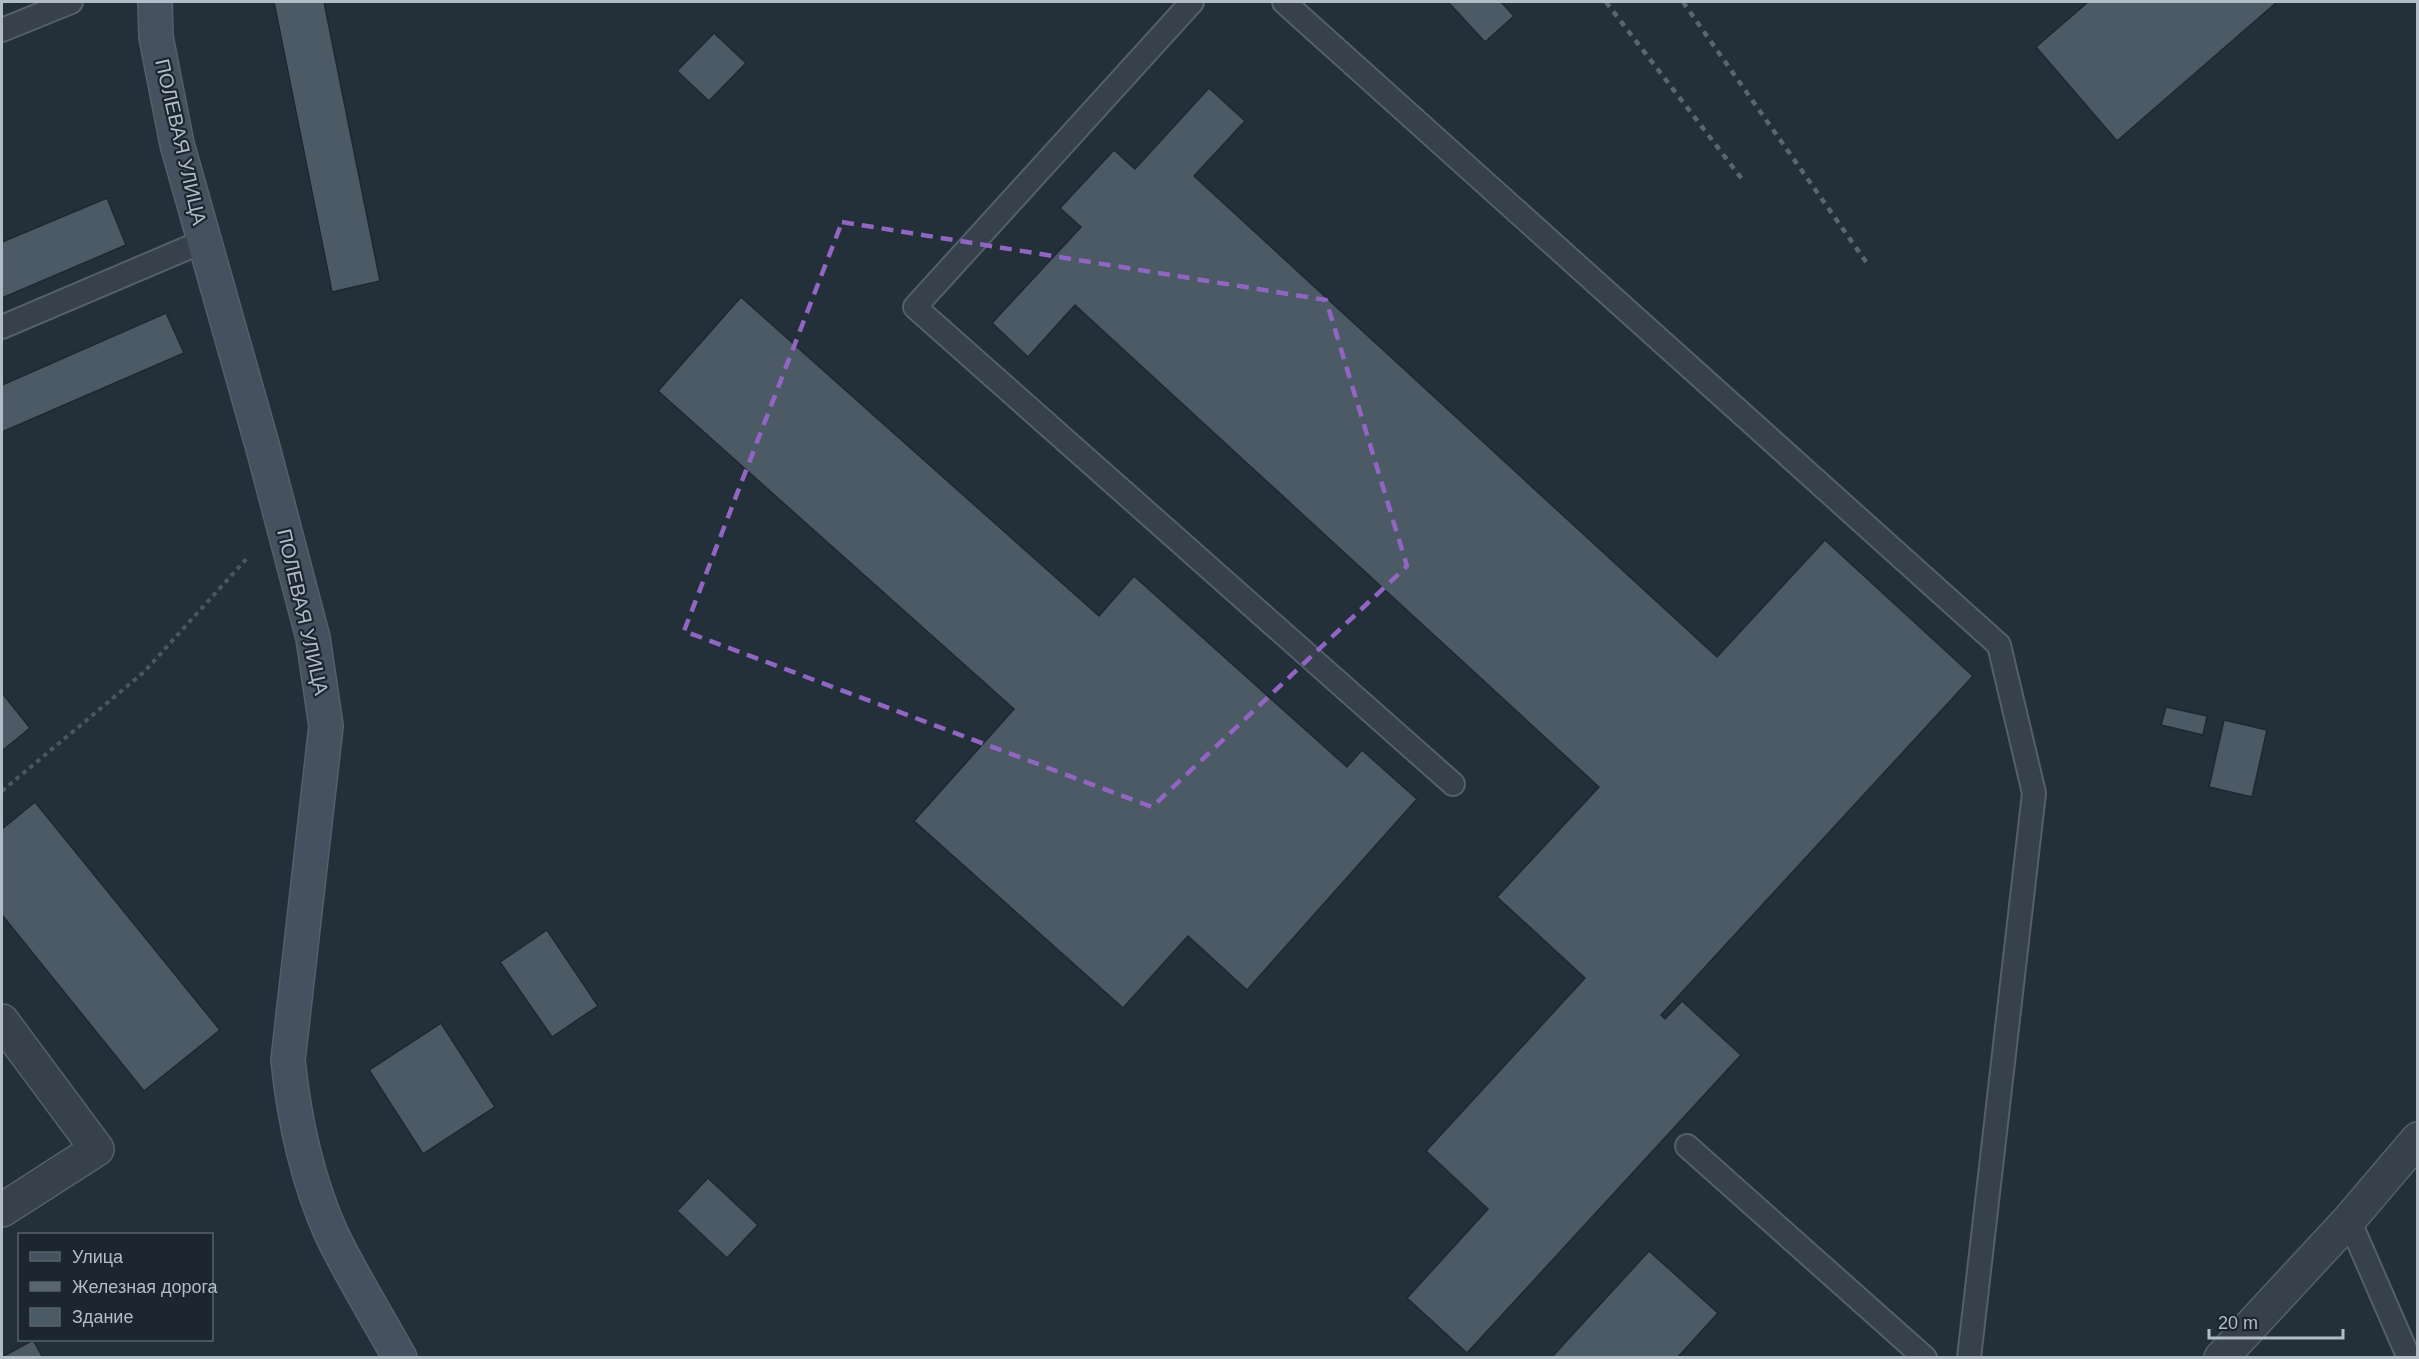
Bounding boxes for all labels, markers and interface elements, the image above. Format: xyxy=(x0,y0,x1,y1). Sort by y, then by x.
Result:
street label: ПОЛЕВАЯ УЛИЦА xyxy=(151,57,211,228)
street label: ПОЛЕВАЯ УЛИЦА xyxy=(273,527,333,698)
legend xyxy=(18,1233,213,1341)
text: Улица xyxy=(72,1247,124,1267)
text: Железная дорога xyxy=(72,1277,219,1297)
scale bar xyxy=(2209,1302,2342,1340)
text: Здание xyxy=(72,1307,133,1327)
text: 20 m xyxy=(2218,1313,2258,1333)

